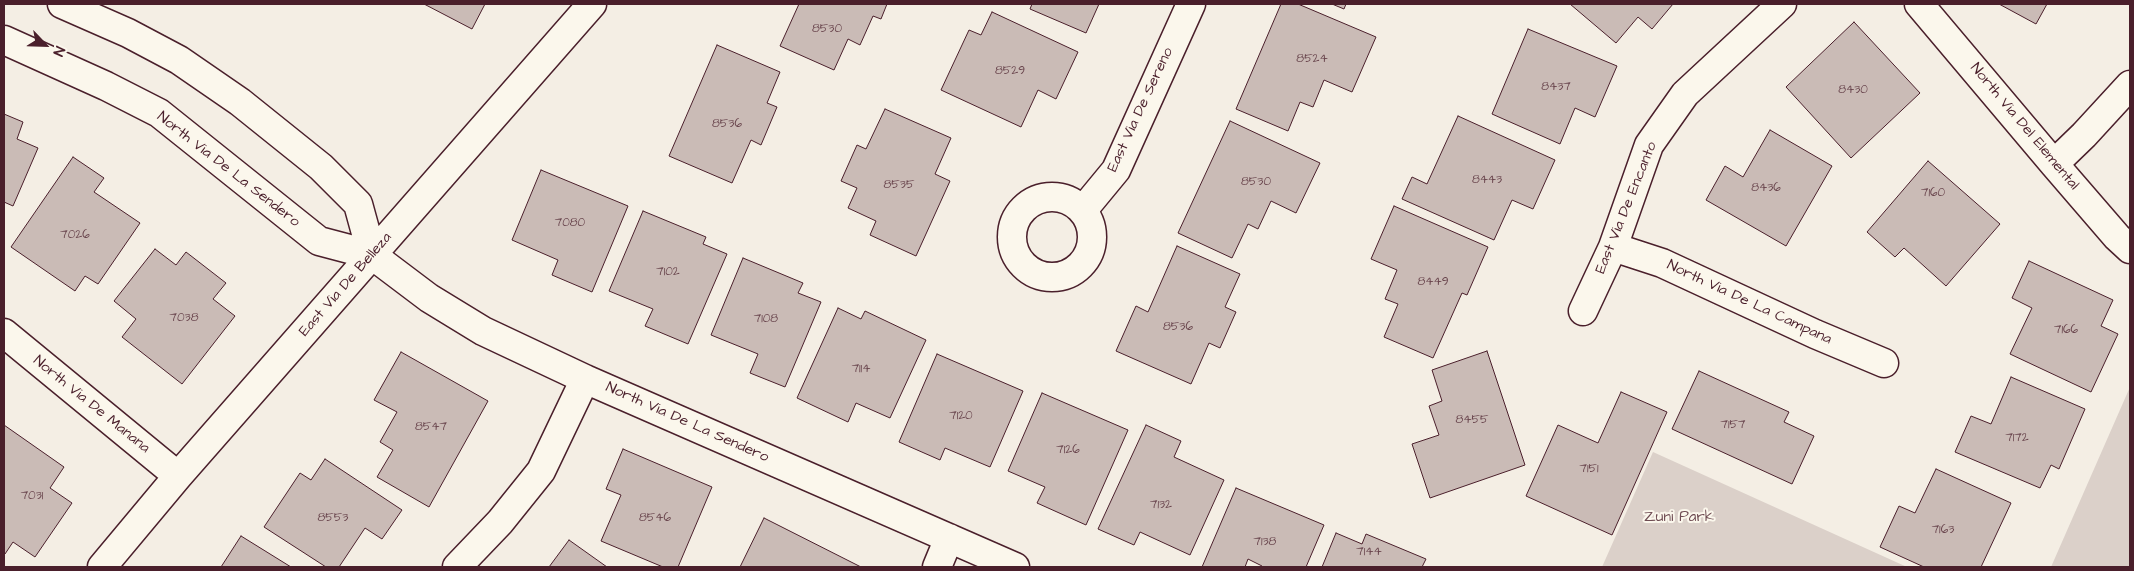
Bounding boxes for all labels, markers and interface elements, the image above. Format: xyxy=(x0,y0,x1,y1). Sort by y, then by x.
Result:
north arrow xyxy=(20,20,70,70)
house number: 8530 xyxy=(812,22,842,36)
text: N xyxy=(48,43,70,59)
street label: East Via De Sereno xyxy=(1104,45,1178,175)
house number: 8524 xyxy=(1296,52,1328,66)
street label: North Via Del Elemental xyxy=(1966,60,2082,194)
house number: 8529 xyxy=(995,64,1025,78)
house number: 8437 xyxy=(1541,80,1571,94)
house number: 8430 xyxy=(1838,83,1868,97)
street label: North Via De La Sendero xyxy=(153,109,303,231)
house number: 8536 xyxy=(712,117,742,131)
street label: East Via De Encanto xyxy=(1592,139,1662,277)
house number: 8443 xyxy=(1472,173,1502,187)
house number: 8530 xyxy=(1241,175,1271,189)
house number: 8535 xyxy=(884,178,914,192)
house number: 8436 xyxy=(1751,181,1781,195)
house number: 7160 xyxy=(1921,186,1945,200)
house number: 7080 xyxy=(555,216,585,230)
house number: 7026 xyxy=(60,228,90,242)
street label: East Via De Belleza xyxy=(296,229,396,341)
street label: North Via De La Campana xyxy=(1664,257,1834,349)
house number: 7102 xyxy=(656,265,680,279)
house number: 8449 xyxy=(1418,275,1448,289)
house number: 7038 xyxy=(170,311,198,325)
house number: 7108 xyxy=(754,312,778,326)
house number: 8536 xyxy=(1163,320,1193,334)
house number: 7166 xyxy=(2054,323,2078,337)
street label: North Via De Manana xyxy=(29,352,153,458)
house number: 7114 xyxy=(852,362,870,376)
street label: North Via De La Sendero xyxy=(603,379,771,467)
house number: 7120 xyxy=(949,409,973,423)
house number: 8455 xyxy=(1456,413,1488,427)
house number: 7157 xyxy=(1721,418,1745,432)
house number: 8547 xyxy=(415,420,447,434)
house number: 7172 xyxy=(2005,431,2029,445)
house number: 7126 xyxy=(1056,443,1080,457)
house number: 7151 xyxy=(1580,462,1598,476)
house number: 7031 xyxy=(21,489,43,503)
house number: 7132 xyxy=(1150,498,1172,512)
park label: Zuni Park xyxy=(1644,509,1714,527)
house number: 8553 xyxy=(318,511,348,525)
house number: 8546 xyxy=(639,511,671,525)
house number: 7163 xyxy=(1932,523,1954,537)
house number: 7138 xyxy=(1254,535,1276,549)
house number: 7144 xyxy=(1356,545,1382,559)

